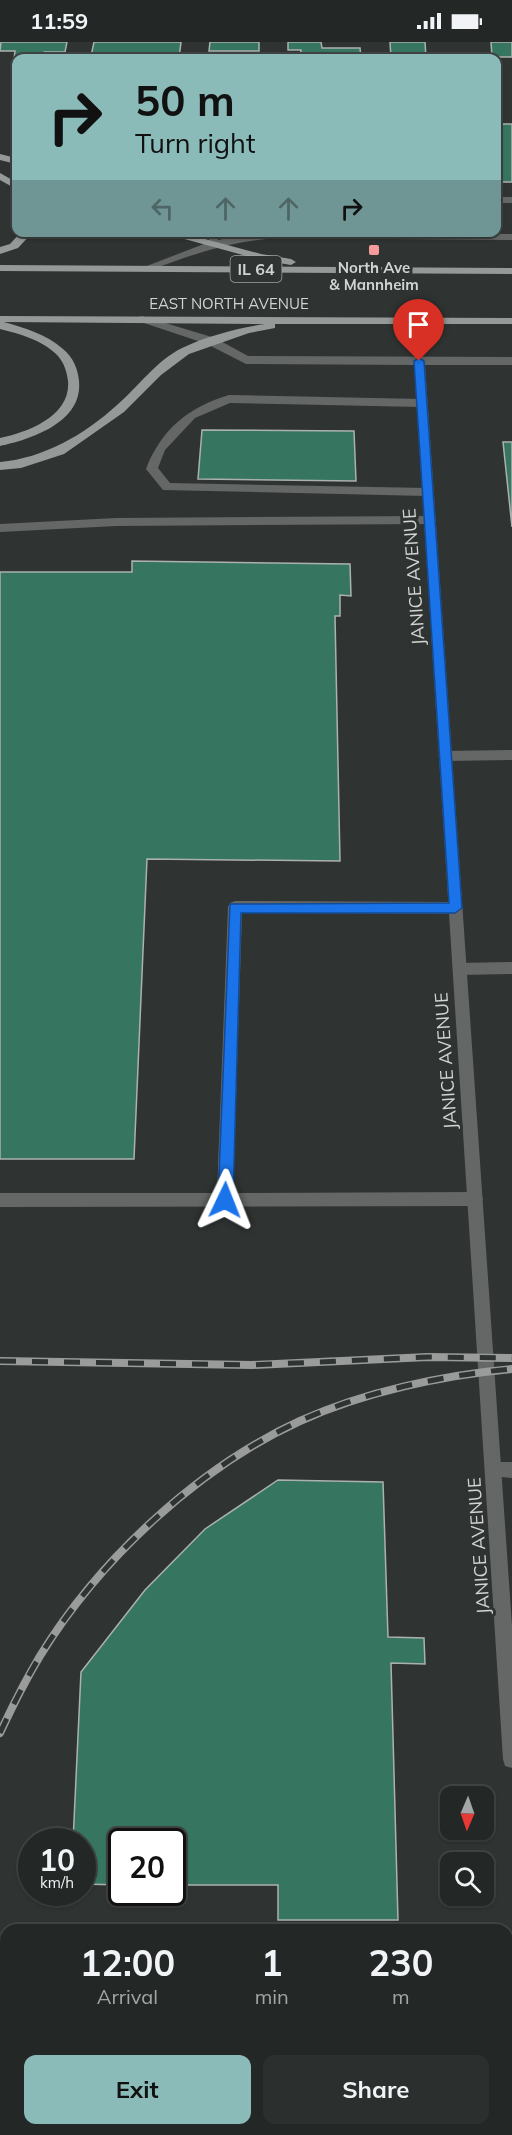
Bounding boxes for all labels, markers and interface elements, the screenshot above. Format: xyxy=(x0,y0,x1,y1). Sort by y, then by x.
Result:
text: 11:59 xyxy=(30,7,88,35)
text: 50 m xyxy=(135,74,235,127)
icon: right xyxy=(36,78,114,156)
text: Turn right xyxy=(135,126,255,160)
icon: left xyxy=(146,192,179,225)
icon: ahead xyxy=(209,192,242,225)
icon: ahead xyxy=(272,192,305,225)
icon: right xyxy=(335,192,368,225)
marker: North Ave & Mannheim xyxy=(367,243,381,257)
road number: IL 64 xyxy=(230,256,282,282)
place label: North Ave & Mannheim xyxy=(329,258,419,294)
street label: EAST NORTH AVENUE xyxy=(149,294,309,313)
pin xyxy=(393,299,444,361)
icon: arrive xyxy=(402,308,435,341)
street label: JANICE AVENUE xyxy=(397,508,430,646)
street label: JANICE AVENUE xyxy=(429,992,462,1130)
position arrow xyxy=(193,1168,257,1232)
street label: JANICE AVENUE xyxy=(462,1477,495,1615)
north arrow xyxy=(440,1786,494,1840)
map controls xyxy=(440,1786,494,1906)
speed limit sign: 20 xyxy=(108,1828,186,1906)
text: 10 xyxy=(39,1841,75,1879)
button: search xyxy=(440,1852,494,1906)
text: km/h xyxy=(40,1873,74,1892)
text: 12:00 xyxy=(80,1940,175,1985)
text: 1 xyxy=(261,1940,283,1985)
text: 230 xyxy=(368,1940,433,1985)
text: Arrival xyxy=(97,1984,158,2009)
text: min xyxy=(255,1984,289,2009)
text: m xyxy=(392,1984,410,2009)
button: Exit xyxy=(24,2055,251,2124)
button: Share xyxy=(263,2055,489,2124)

